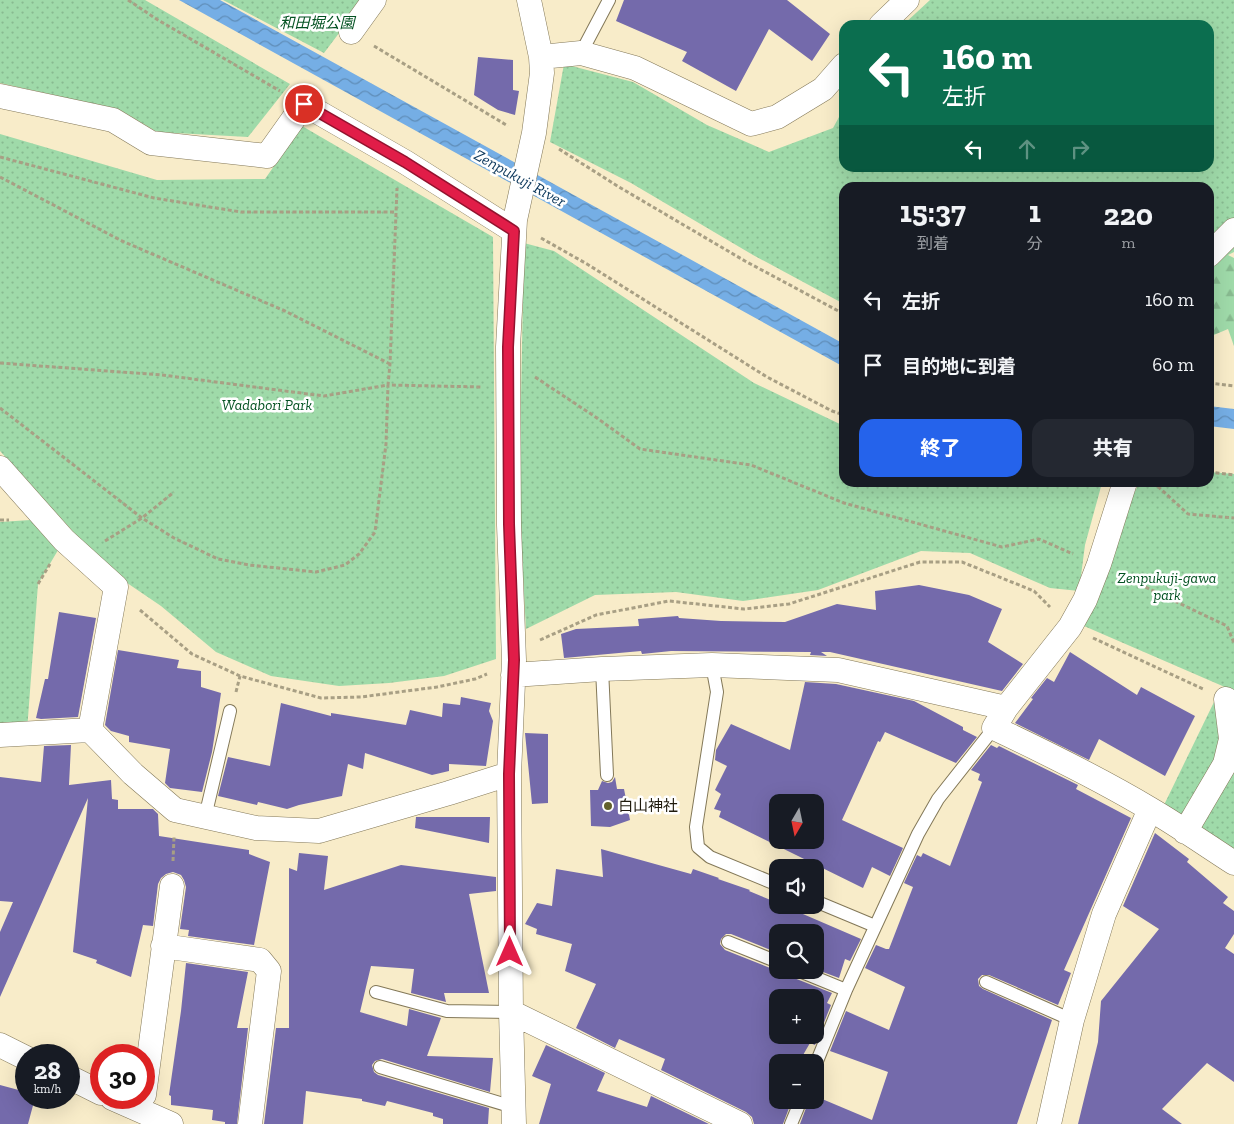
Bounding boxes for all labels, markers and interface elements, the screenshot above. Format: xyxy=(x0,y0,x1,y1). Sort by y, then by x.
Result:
park label: 和田堀公園 xyxy=(279,14,356,32)
text: 160 m xyxy=(942,36,1032,78)
icon: left xyxy=(859,40,924,105)
pin xyxy=(283,83,325,125)
text: 左折 xyxy=(942,83,986,110)
icon: arrive xyxy=(290,90,318,118)
icon: left xyxy=(960,135,988,163)
icon: ahead xyxy=(1013,135,1041,163)
icon: right xyxy=(1066,135,1094,163)
water label: Zenpukuji River xyxy=(471,145,569,211)
text: 15:37 xyxy=(900,194,966,230)
text: 1 xyxy=(1029,194,1041,230)
text: 220 xyxy=(1104,197,1153,233)
text: m xyxy=(1121,233,1135,252)
text: 到着 xyxy=(917,234,949,253)
text: 分 xyxy=(1027,234,1043,253)
icon: left xyxy=(859,286,887,314)
text: 160 m xyxy=(1145,288,1194,311)
text: 左折 xyxy=(902,290,940,313)
icon: arrive xyxy=(859,351,887,379)
text: 60 m xyxy=(1152,353,1194,376)
text: 目的地に到着 xyxy=(902,355,1016,378)
park label: Wadabori Park xyxy=(222,396,313,414)
button: 終了 xyxy=(859,419,1022,477)
button: 共有 xyxy=(1032,419,1194,477)
park label: Zenpukuji-gawa park xyxy=(1118,569,1216,604)
north arrow xyxy=(769,794,824,849)
map controls xyxy=(769,794,824,1109)
place label: 白山神社 xyxy=(618,797,678,815)
marker: 白山神社 xyxy=(602,800,614,812)
button: sound xyxy=(769,859,824,914)
button: search xyxy=(769,924,824,979)
position arrow xyxy=(483,925,535,977)
button: + xyxy=(769,989,824,1044)
speed limit sign: 30 xyxy=(90,1044,155,1109)
button: − xyxy=(769,1054,824,1109)
text: 28 xyxy=(34,1055,61,1085)
text: km/h xyxy=(34,1082,61,1096)

